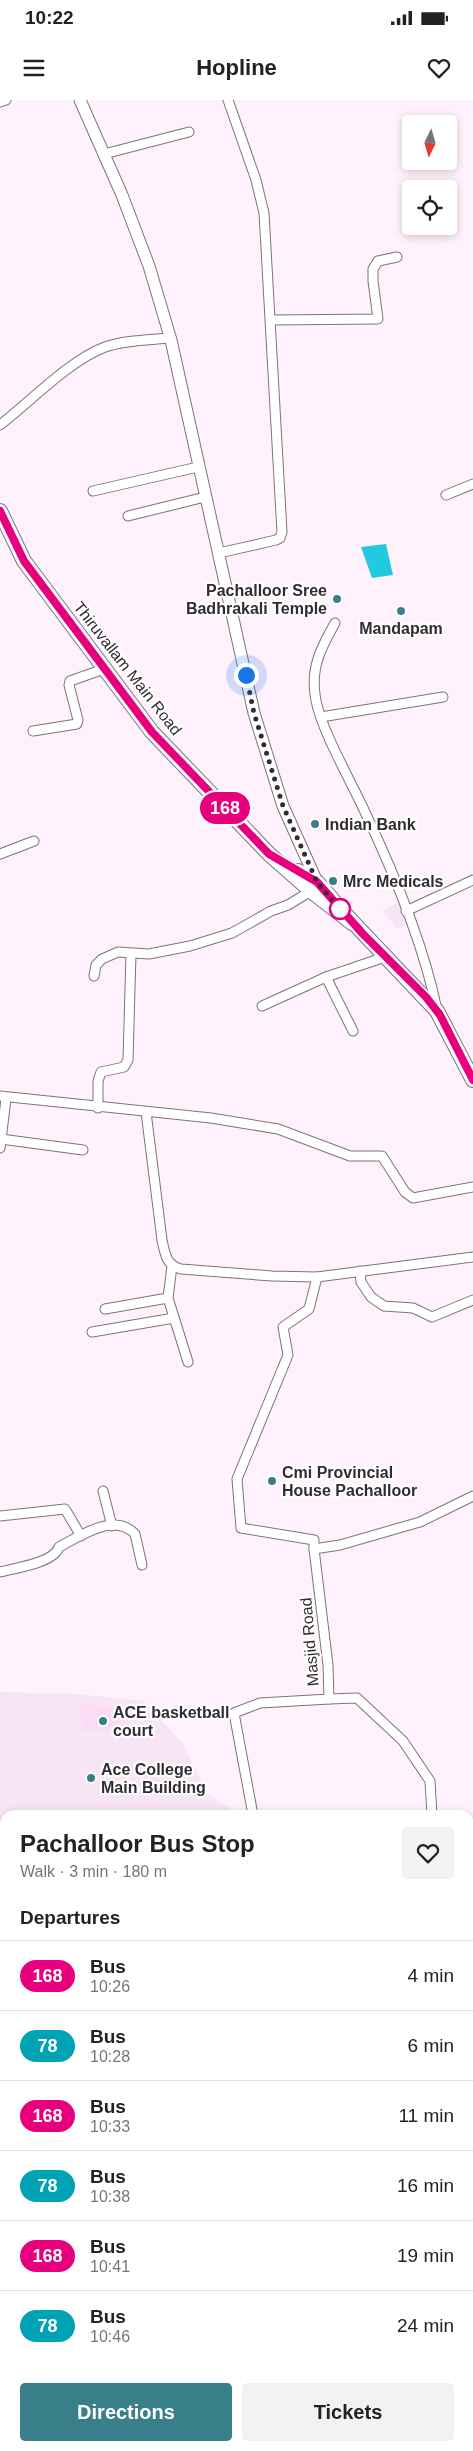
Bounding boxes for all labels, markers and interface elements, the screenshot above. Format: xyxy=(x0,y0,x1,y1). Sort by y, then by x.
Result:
text: 10:22 xyxy=(25,7,74,28)
icon: menu xyxy=(20,54,48,82)
icon: heart xyxy=(425,54,453,82)
text: Hopline xyxy=(196,55,277,80)
north arrow xyxy=(402,115,458,170)
map controls xyxy=(402,115,457,235)
button: locate xyxy=(402,180,457,235)
place label: Pachalloor Sree Badhrakali Temple xyxy=(186,582,327,617)
marker: Pachalloor Sree Badhrakali Temple xyxy=(331,593,343,605)
street label: Thiruvallam Main Road xyxy=(70,598,185,738)
marker: Mandapam xyxy=(395,605,407,617)
place label: Mandapam xyxy=(359,620,443,637)
your location xyxy=(234,663,259,688)
line badge: 168 xyxy=(196,792,254,824)
text: 168 xyxy=(210,798,240,818)
place label: Indian Bank xyxy=(325,816,416,833)
marker: Indian Bank xyxy=(309,818,321,830)
place label: Mrc Medicals xyxy=(343,873,444,890)
marker: Mrc Medicals xyxy=(327,875,339,887)
unlabelled marker xyxy=(329,898,351,920)
place label: Cmi Provincial House Pachalloor xyxy=(282,1464,417,1499)
marker: Cmi Provincial House Pachalloor xyxy=(266,1475,278,1487)
street label: Masjid Road xyxy=(297,1597,322,1687)
place label: ACE basketball court xyxy=(113,1704,229,1739)
marker: ACE basketball court xyxy=(97,1715,109,1727)
place label: Ace College Main Building xyxy=(101,1761,206,1796)
marker: Ace College Main Building xyxy=(85,1772,97,1784)
button: heart xyxy=(402,1827,454,1879)
text: Pachalloor Bus Stop xyxy=(20,1830,255,1857)
text: Walk · 3 min · 180 m xyxy=(20,1863,167,1880)
text: Departures xyxy=(20,1907,120,1928)
text: Bus xyxy=(90,1956,126,1977)
text: 4 min xyxy=(408,1965,454,1986)
text: 168 xyxy=(32,1966,63,1986)
text: 10:26 xyxy=(90,1978,130,1995)
text: Bus xyxy=(90,2026,126,2047)
text: 6 min xyxy=(408,2035,454,2056)
text: 78 xyxy=(37,2036,58,2056)
text: 10:28 xyxy=(90,2048,130,2065)
text: Bus xyxy=(90,2096,126,2117)
text: 11 min xyxy=(398,2105,454,2126)
text: 168 xyxy=(32,2106,63,2126)
text: 10:33 xyxy=(90,2118,130,2135)
text: Bus xyxy=(90,2166,126,2187)
text: 16 min xyxy=(397,2175,454,2196)
text: 78 xyxy=(37,2176,58,2196)
text: 10:38 xyxy=(90,2188,130,2205)
text: Bus xyxy=(90,2236,126,2257)
text: 19 min xyxy=(397,2245,454,2266)
text: 168 xyxy=(32,2246,63,2266)
text: 10:41 xyxy=(90,2258,130,2275)
text: Bus xyxy=(90,2306,126,2327)
text: 24 min xyxy=(397,2315,454,2336)
text: 78 xyxy=(37,2316,58,2336)
text: 10:46 xyxy=(90,2328,130,2345)
button: Directions xyxy=(20,2383,232,2441)
button: Tickets xyxy=(242,2383,454,2441)

